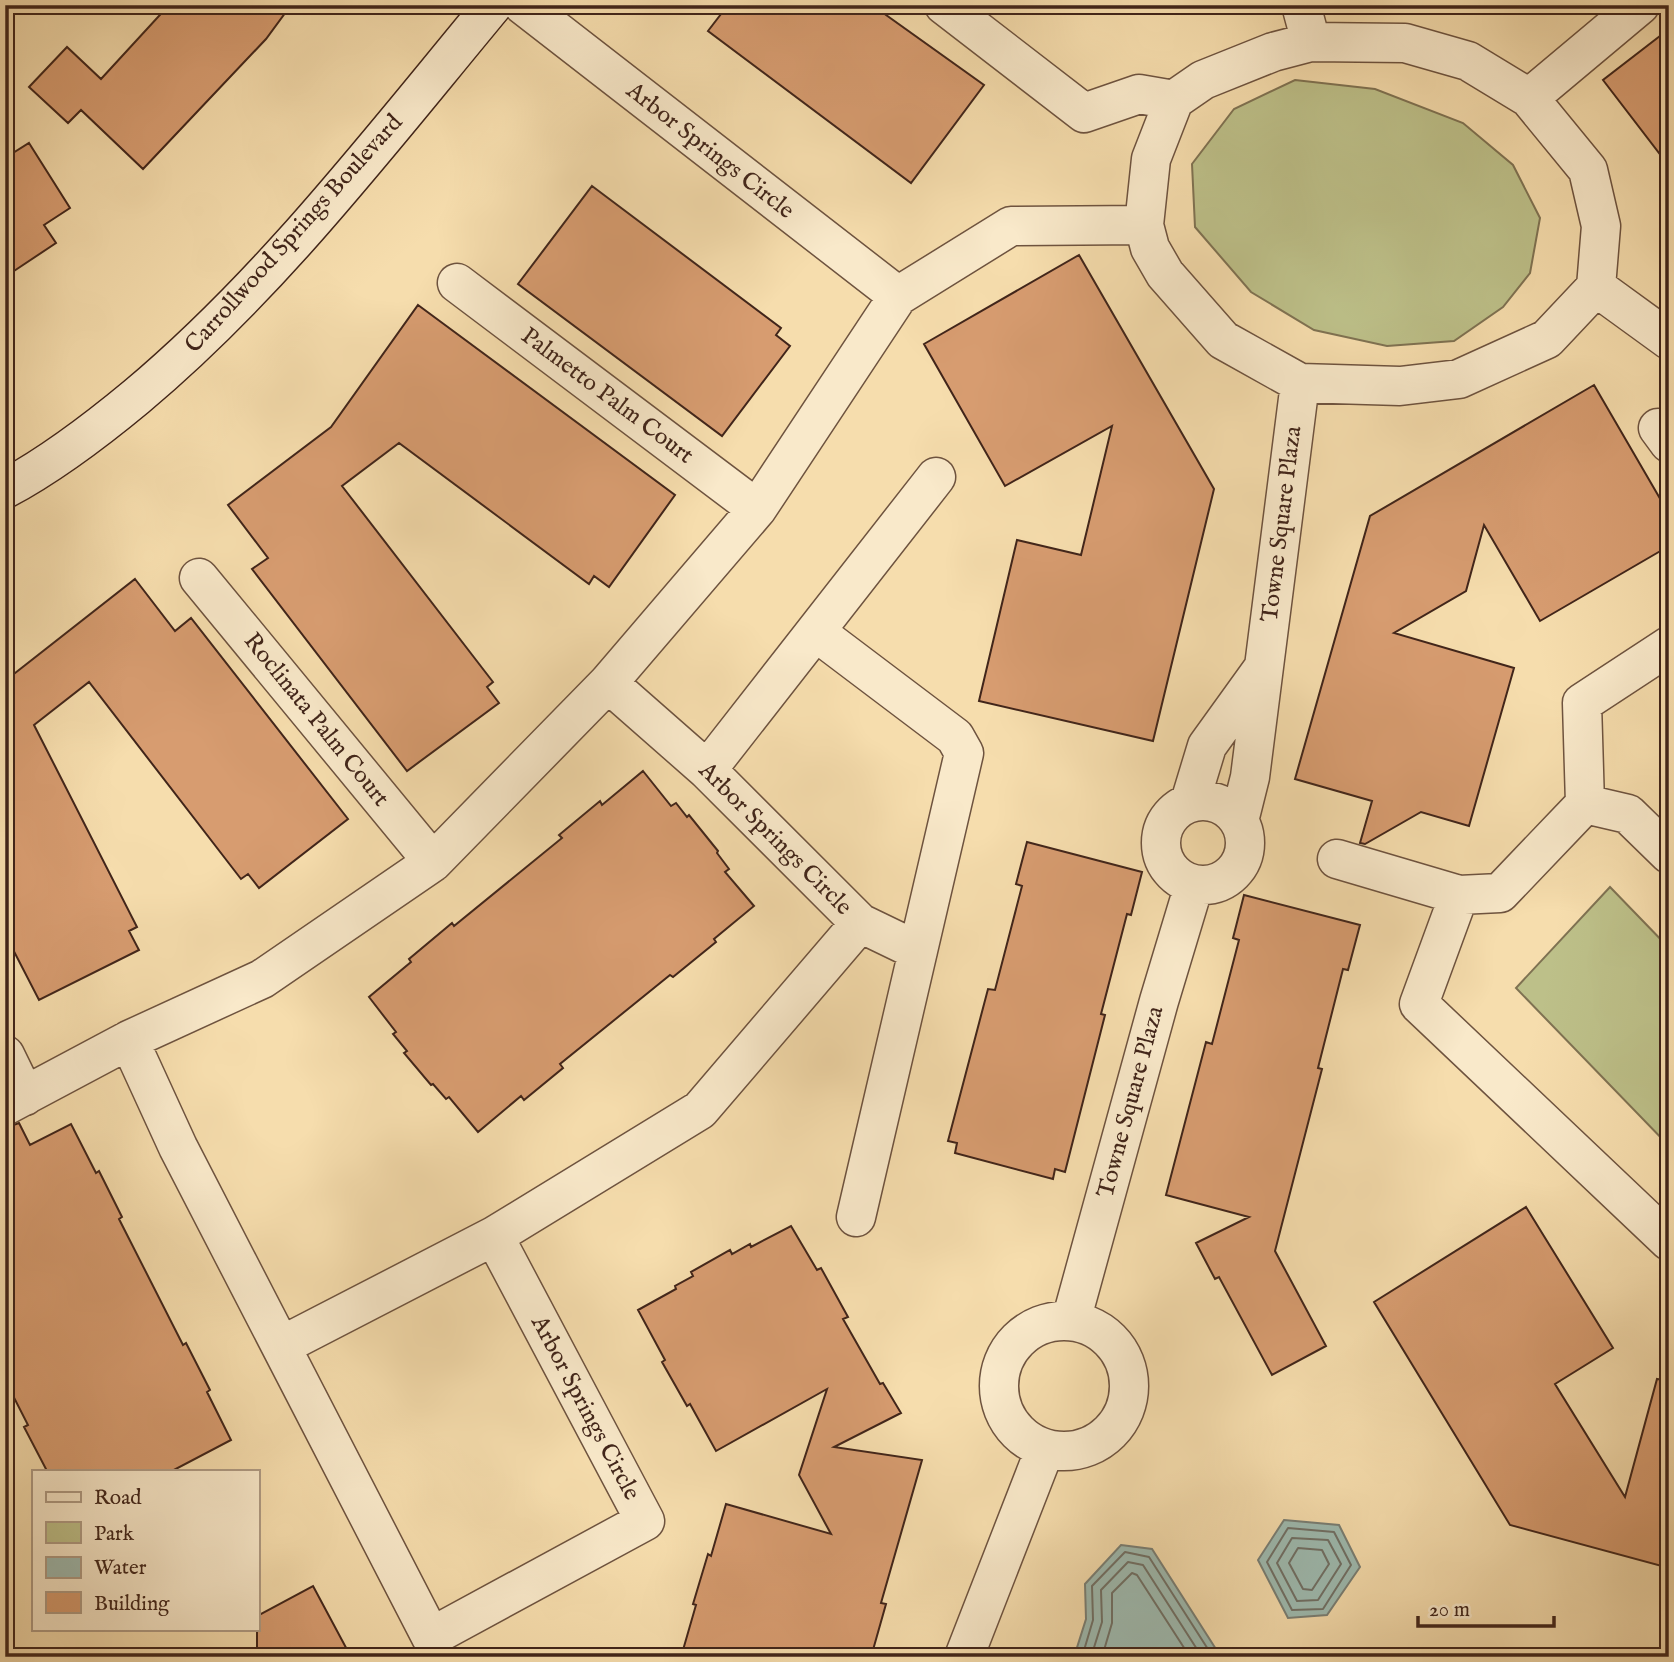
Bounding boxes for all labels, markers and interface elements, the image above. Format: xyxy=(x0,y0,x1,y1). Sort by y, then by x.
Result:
street label: Arbor Springs Circle xyxy=(619,75,800,226)
street label: Carrollwood Springs Boulevard xyxy=(178,108,410,360)
street label: Palmetto Palm Court xyxy=(514,321,700,471)
street label: Towne Square Plaza xyxy=(1255,424,1309,624)
street label: Roclinata Palm Court xyxy=(236,627,396,813)
street label: Arbor Springs Circle xyxy=(691,755,858,922)
street label: Towne Square Plaza xyxy=(1091,1002,1172,1201)
street label: Arbor Springs Circle xyxy=(523,1309,647,1506)
legend xyxy=(32,1470,259,1630)
text: Road xyxy=(94,1485,142,1512)
text: Park xyxy=(94,1521,135,1548)
text: Water xyxy=(94,1555,147,1582)
scale bar xyxy=(1418,1585,1555,1629)
text: Building xyxy=(94,1591,170,1618)
text: 20 m xyxy=(1429,1597,1470,1624)

